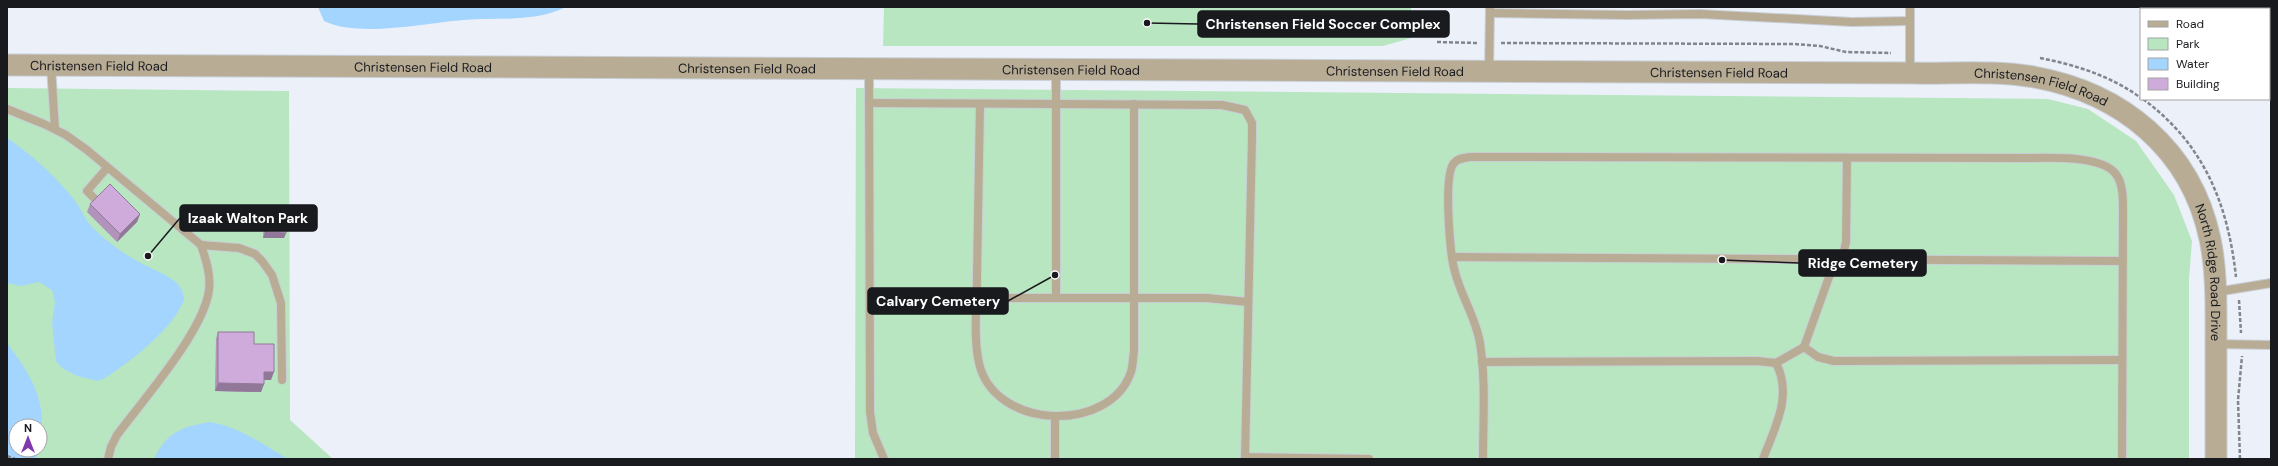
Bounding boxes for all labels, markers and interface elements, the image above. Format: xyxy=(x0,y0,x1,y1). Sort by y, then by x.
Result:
legend xyxy=(2140,8,2270,100)
callout: Christensen Field Soccer Complex xyxy=(1198,11,1449,37)
text: Christensen Field Soccer Complex xyxy=(1205,15,1441,33)
text: Road xyxy=(2176,16,2204,32)
text: Park xyxy=(2176,36,2200,52)
text: Water xyxy=(2176,56,2210,72)
street label: Christensen Field Road xyxy=(30,57,168,75)
street label: Christensen Field Road xyxy=(354,58,492,76)
street label: Christensen Field Road xyxy=(678,60,816,77)
street label: Christensen Field Road xyxy=(1002,61,1140,79)
street label: Christensen Field Road xyxy=(1326,63,1464,80)
street label: Christensen Field Road xyxy=(1650,64,1788,81)
street label: Christensen Field Road xyxy=(1974,65,2111,110)
text: Building xyxy=(2176,76,2220,92)
street label: North Ridge Road Drive xyxy=(2191,201,2224,341)
callout: Izaak Walton Park xyxy=(180,205,317,231)
text: Izaak Walton Park xyxy=(188,209,308,227)
callout: Ridge Cemetery xyxy=(1799,250,1926,276)
text: Ridge Cemetery xyxy=(1808,254,1919,272)
callout: Calvary Cemetery xyxy=(868,288,1008,314)
text: Calvary Cemetery xyxy=(876,292,1001,310)
north arrow xyxy=(8,418,48,458)
text: N xyxy=(24,421,32,435)

